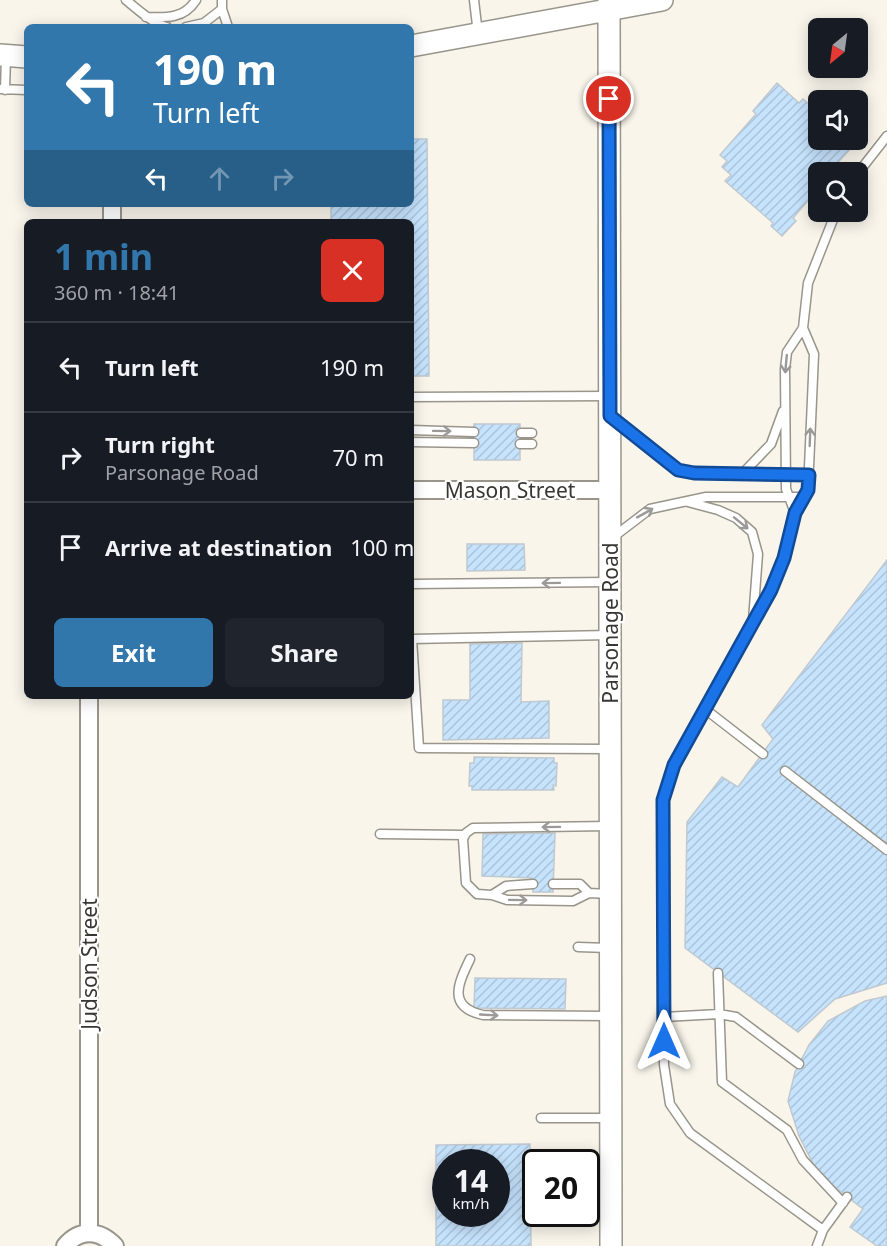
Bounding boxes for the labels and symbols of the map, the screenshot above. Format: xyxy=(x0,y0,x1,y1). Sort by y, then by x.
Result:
north arrow xyxy=(808,18,868,78)
pin xyxy=(583,73,634,124)
one-way arrow xyxy=(780,354,791,374)
one-way arrow xyxy=(432,425,452,437)
one-way arrow xyxy=(805,427,816,447)
street label: Mason Street xyxy=(445,476,576,504)
one-way arrow xyxy=(636,507,653,519)
one-way arrow xyxy=(733,516,748,530)
street label: Parsonage Road xyxy=(596,542,624,704)
one-way arrow xyxy=(542,577,562,588)
one-way arrow xyxy=(541,821,561,832)
one-way arrow xyxy=(507,895,527,906)
street label: Judson Street xyxy=(75,898,103,1032)
one-way arrow xyxy=(479,1009,498,1020)
position arrow xyxy=(632,1009,696,1073)
speed limit sign: 20 xyxy=(522,1149,600,1227)

